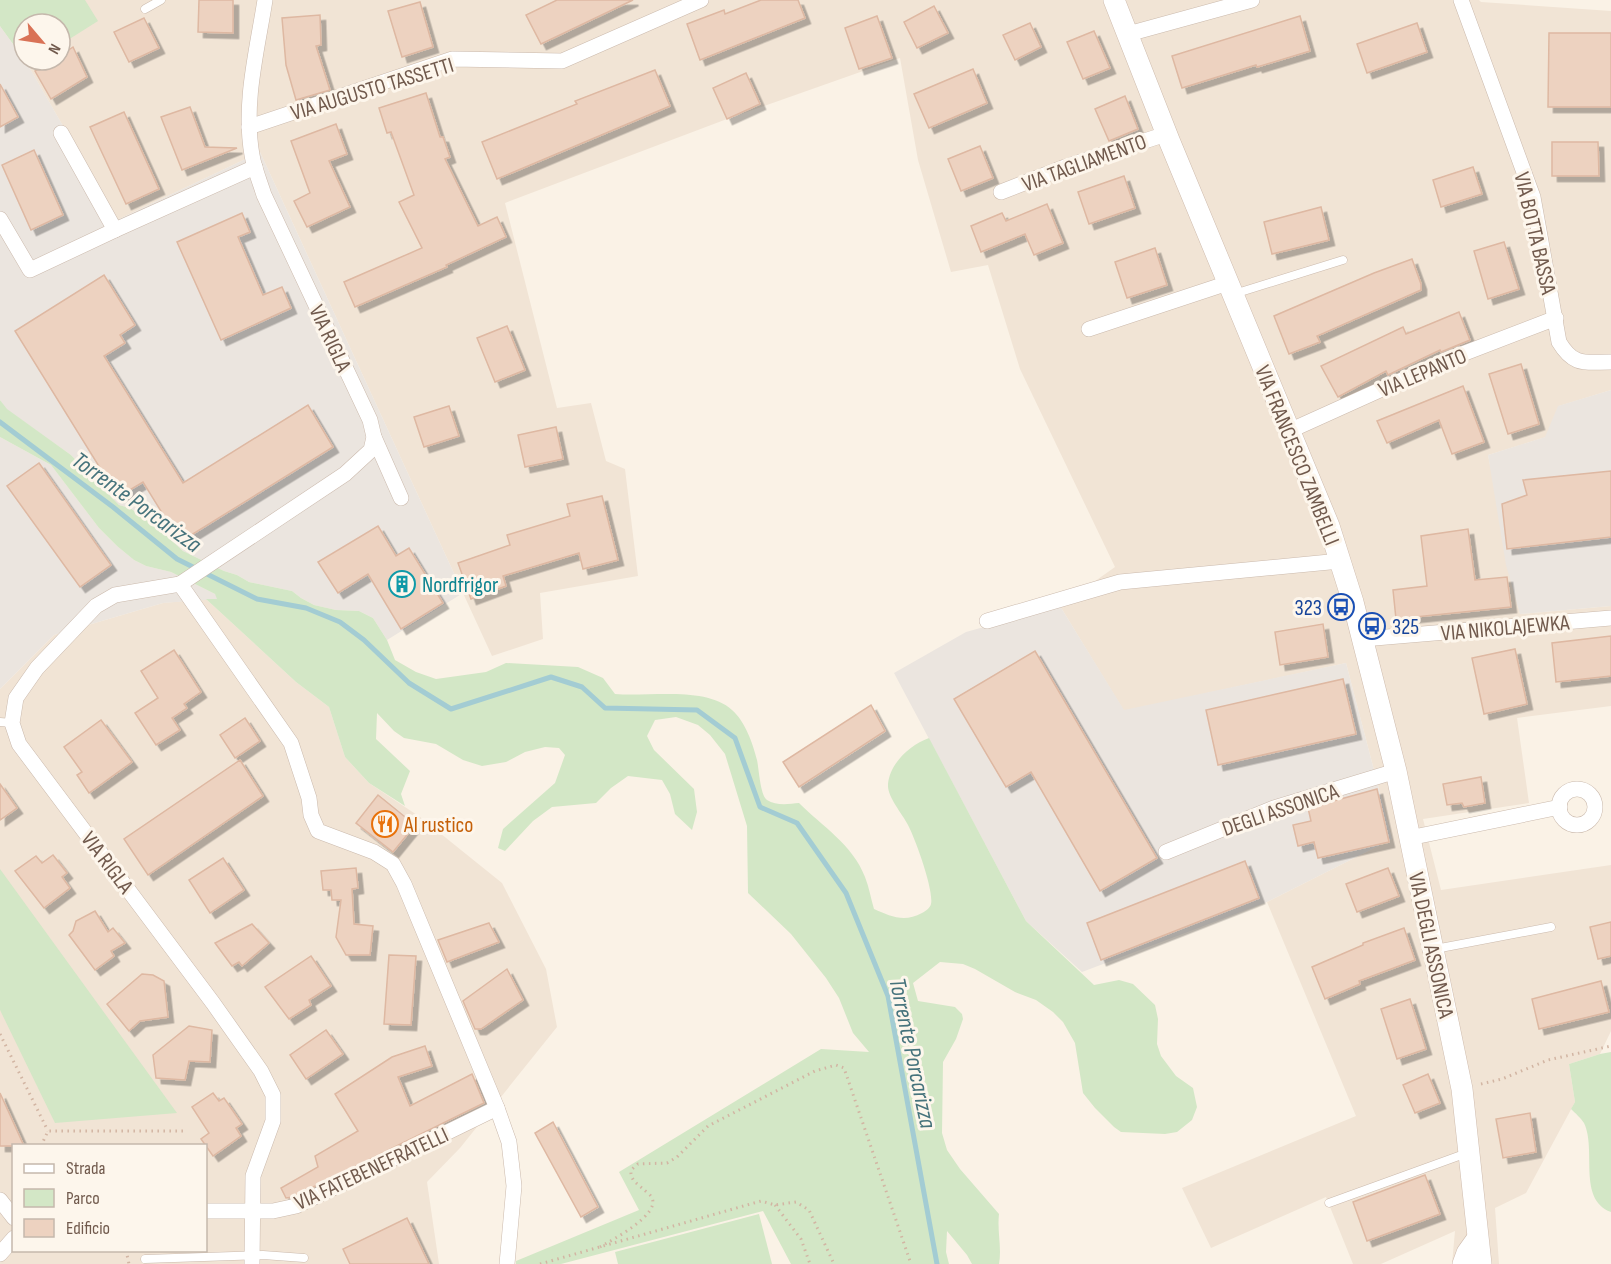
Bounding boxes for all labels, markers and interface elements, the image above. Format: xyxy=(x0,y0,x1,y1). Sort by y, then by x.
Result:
north arrow xyxy=(12,12,72,72)
text: N xyxy=(43,40,64,57)
street label: VIA AUGUSTO TASSETTI xyxy=(288,52,457,127)
street label: VIA TAGLIAMENTO xyxy=(1019,128,1150,198)
street label: VIA BOTTA BASSA xyxy=(1507,170,1562,298)
street label: VIA RIGLA xyxy=(302,301,357,377)
street label: VIA LEPANTO xyxy=(1374,343,1471,404)
street label: VIA FRANCESCO ZAMBELLI xyxy=(1248,362,1345,550)
water label: Torrente Porcarizza xyxy=(66,446,207,559)
building icon: Nordfrigor xyxy=(387,569,417,599)
place label: Nordfrigor xyxy=(422,572,498,599)
bus stop icon: 323 xyxy=(1326,592,1356,622)
place label: 323 xyxy=(1294,595,1322,622)
street label: VIA NIKOLAJEWKA xyxy=(1440,609,1571,648)
bus stop icon: 325 xyxy=(1357,611,1387,641)
place label: 325 xyxy=(1392,614,1419,641)
street label: DEGLI ASSONICA xyxy=(1219,778,1343,843)
restaurant icon: Al rustico xyxy=(370,809,400,839)
place label: Al rustico xyxy=(403,812,473,839)
street label: VIA RIGLA xyxy=(75,827,139,900)
street label: VIA DEGLI ASSONICA xyxy=(1402,870,1459,1021)
water label: Torrente Porcarizza xyxy=(882,975,943,1131)
street label: VIA FATEBENEFRATELLI xyxy=(290,1122,453,1217)
legend xyxy=(12,1144,207,1252)
text: Strada xyxy=(66,1158,106,1179)
text: Parco xyxy=(66,1188,100,1209)
text: Edificio xyxy=(66,1218,110,1239)

